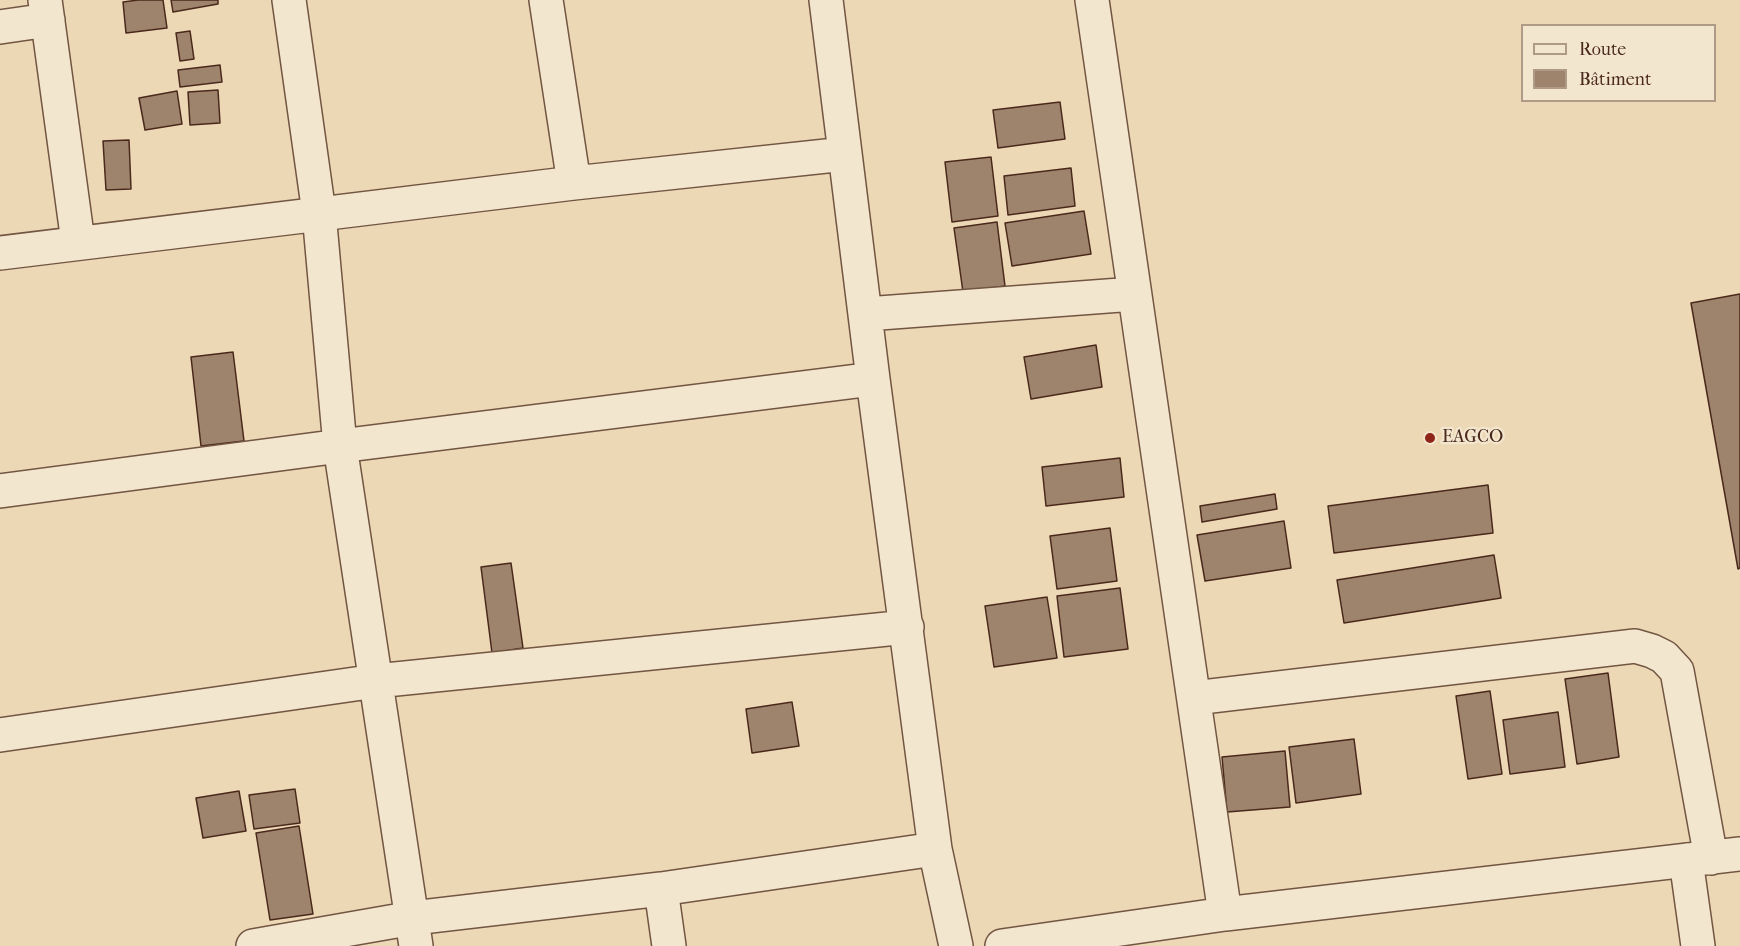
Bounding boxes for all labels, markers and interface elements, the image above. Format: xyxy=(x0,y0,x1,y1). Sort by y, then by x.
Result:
legend xyxy=(1521,24,1716,102)
text: Route xyxy=(1579,39,1626,60)
text: Bâtiment xyxy=(1579,69,1651,90)
place label: EAGCO xyxy=(1442,427,1503,449)
marker: EAGCO xyxy=(1423,431,1437,445)

